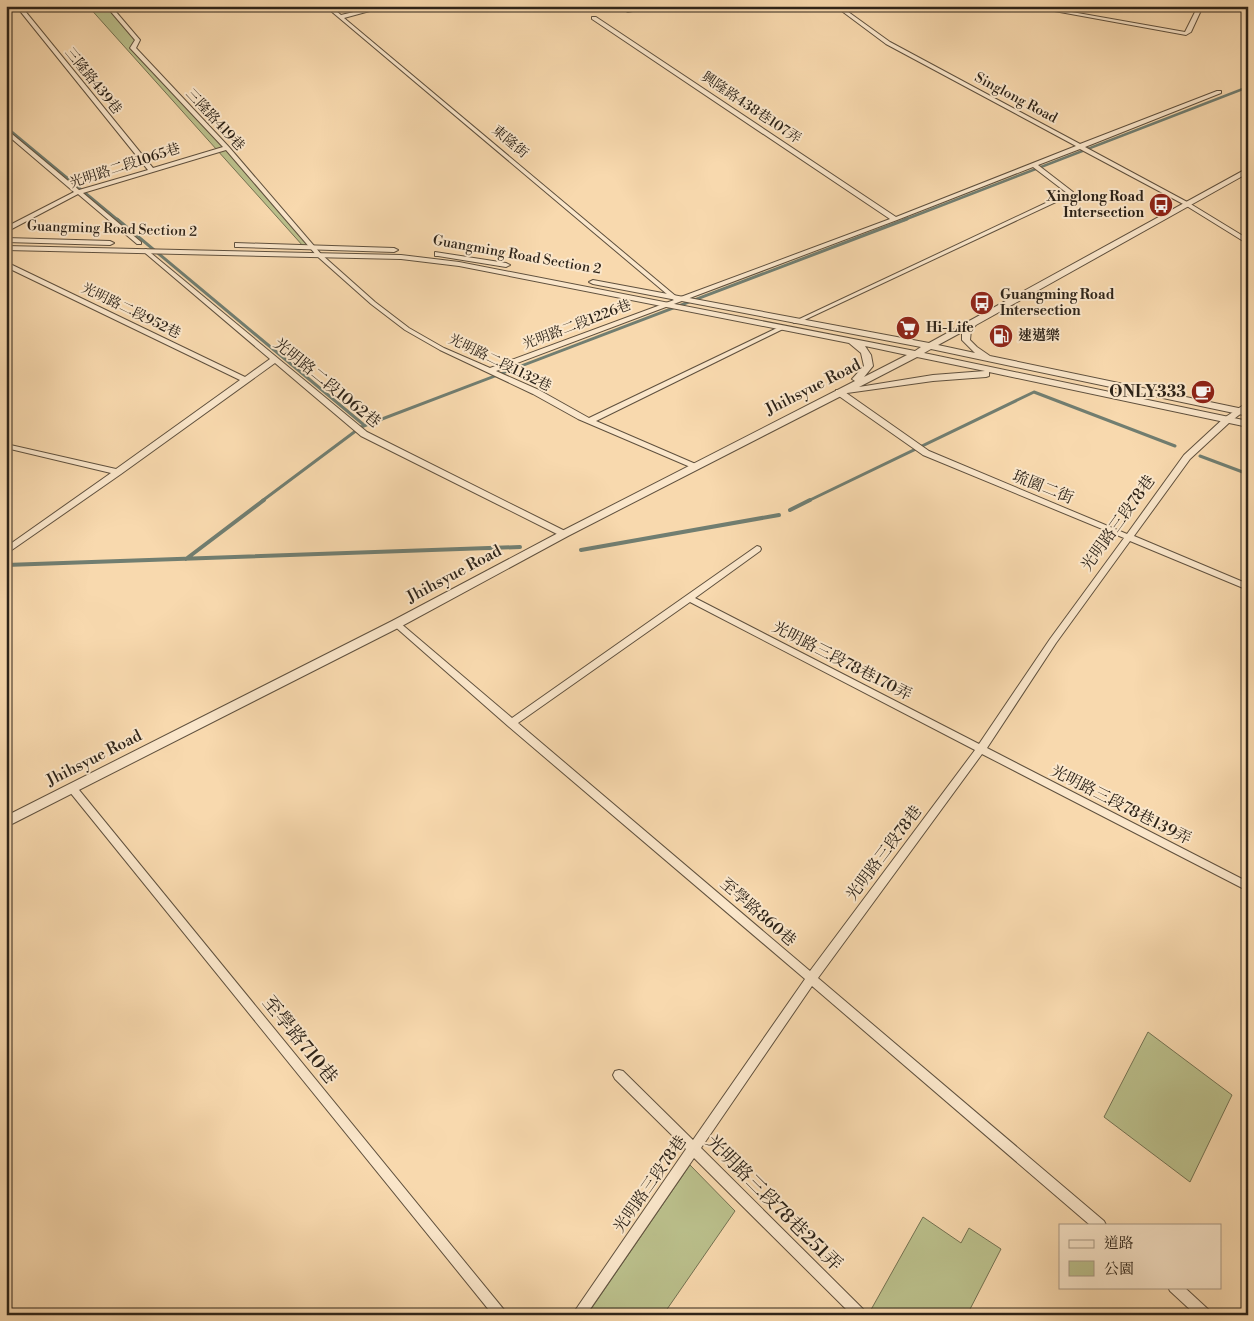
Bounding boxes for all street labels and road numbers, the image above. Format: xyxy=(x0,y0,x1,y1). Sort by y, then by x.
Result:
street label: 三隆路439巷 xyxy=(61,44,125,118)
street label: 興隆路438巷107弄 xyxy=(698,68,804,148)
street label: Singlong Road xyxy=(972,69,1061,127)
street label: 三隆路419巷 xyxy=(182,85,248,155)
street label: 東隆街 xyxy=(488,122,532,162)
street label: 光明路二段1065巷 xyxy=(67,140,183,192)
street label: Guangming Road Section 2 xyxy=(26,217,198,241)
street label: Guangming Road Section 2 xyxy=(431,231,603,279)
street label: 光明路二段952巷 xyxy=(78,279,184,343)
street label: 光明路二段1226巷 xyxy=(520,296,634,354)
street label: 光明路二段1132巷 xyxy=(446,330,554,396)
street label: 光明路二段1062巷 xyxy=(269,334,385,432)
street label: Jhihsyue Road xyxy=(761,354,864,420)
street label: 琉園二街 xyxy=(1010,466,1076,508)
street label: 光明路三段78巷 xyxy=(1077,471,1159,575)
street label: Jhihsyue Road xyxy=(402,541,505,608)
street label: 光明路三段78巷170弄 xyxy=(769,617,915,705)
street label: Jhihsyue Road xyxy=(42,725,145,791)
street label: 光明路三段78巷139弄 xyxy=(1047,761,1195,849)
street label: 光明路三段78巷 xyxy=(842,802,926,904)
street label: 至學路860巷 xyxy=(716,874,800,950)
street label: 至學路710巷 xyxy=(257,991,343,1089)
street label: 光明路三段78巷251弄 xyxy=(701,1130,847,1276)
street label: 光明路三段78巷 xyxy=(609,1132,691,1236)

